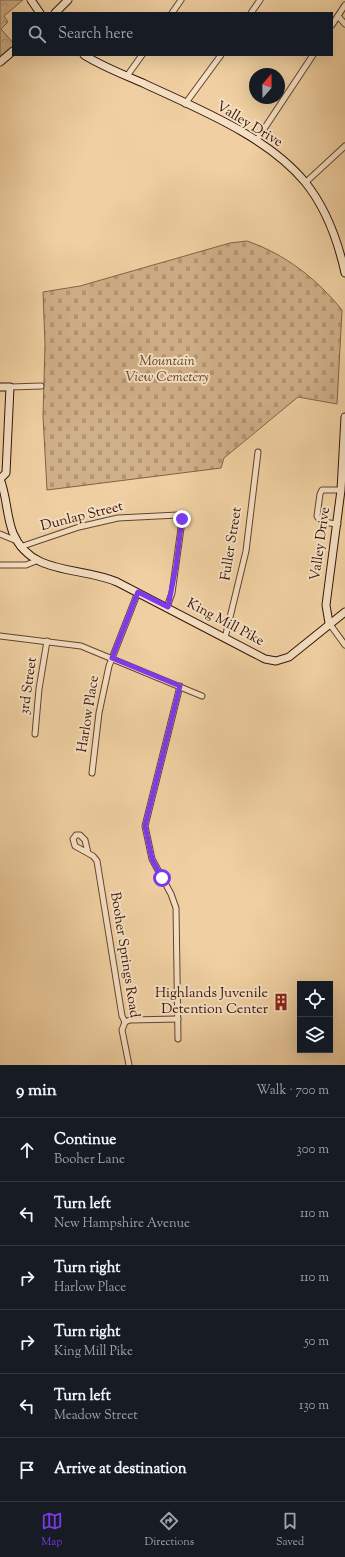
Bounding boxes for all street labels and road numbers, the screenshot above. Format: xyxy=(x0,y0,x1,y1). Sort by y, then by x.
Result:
street label: Valley Drive xyxy=(212,97,286,153)
street label: Dunlap Street xyxy=(39,497,126,537)
street label: Fuller Street xyxy=(216,506,248,582)
street label: Valley Drive xyxy=(306,506,336,582)
street label: King Mill Pike xyxy=(183,594,267,652)
street label: 3rd Street xyxy=(15,656,43,716)
street label: Harlow Place xyxy=(73,674,105,754)
street label: Booher Springs Road xyxy=(104,891,144,1019)

